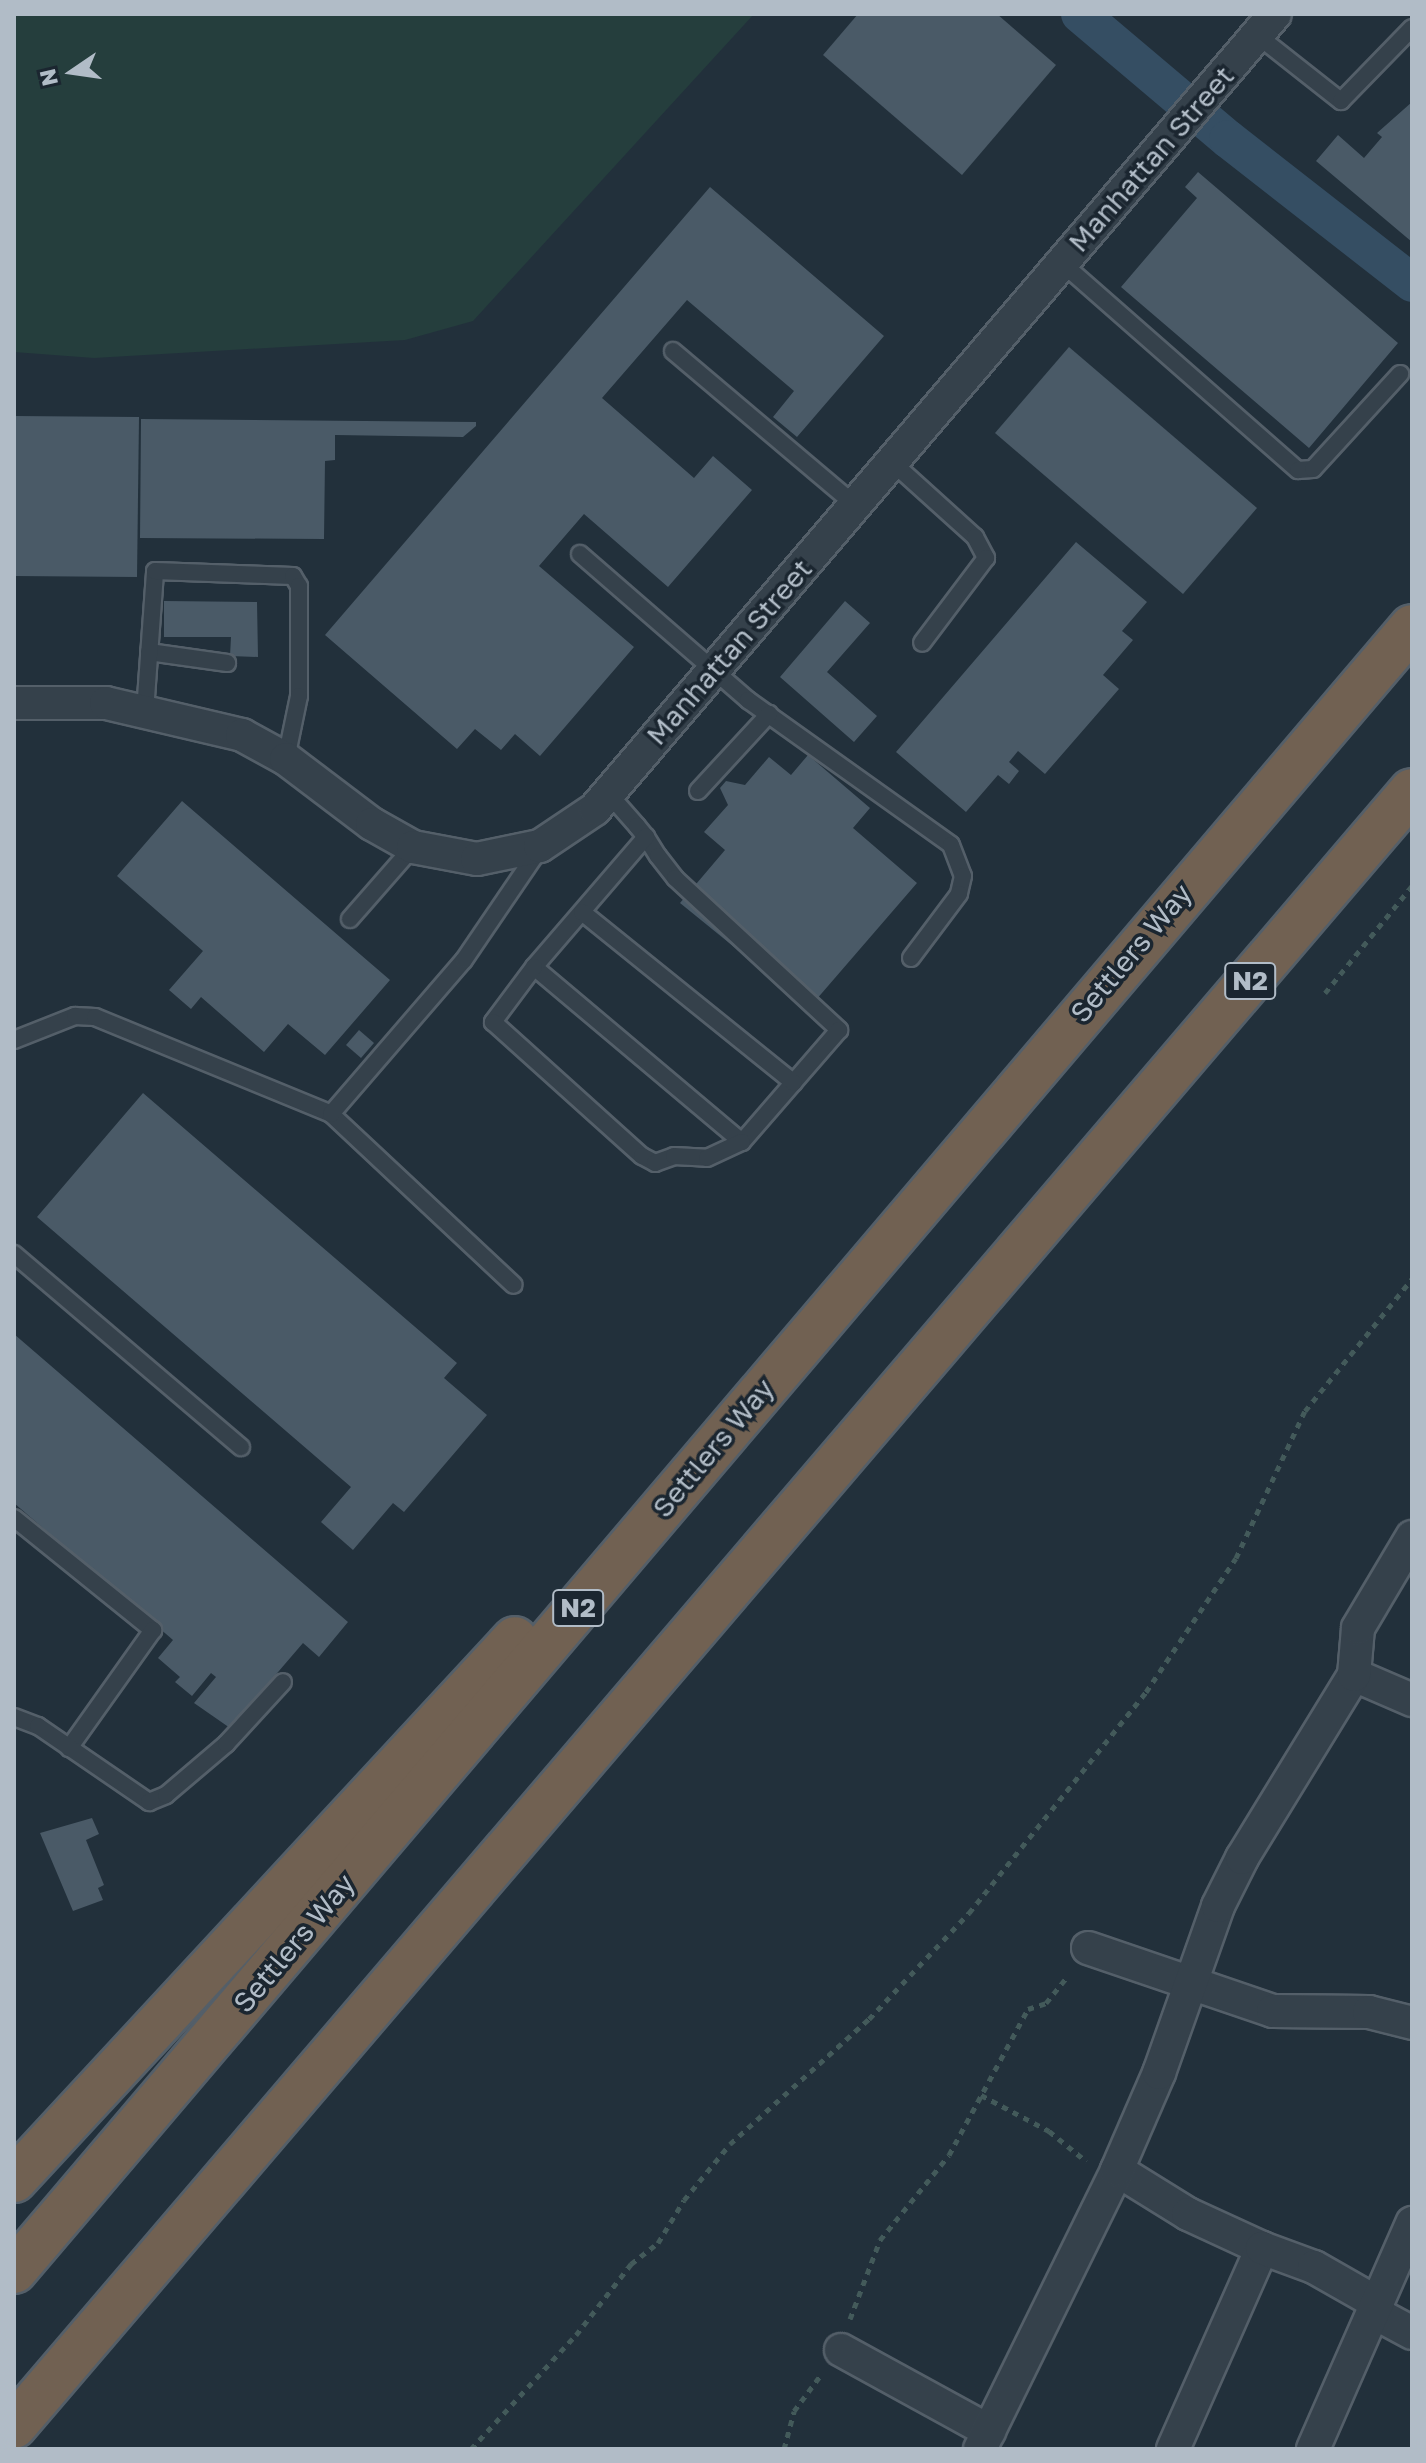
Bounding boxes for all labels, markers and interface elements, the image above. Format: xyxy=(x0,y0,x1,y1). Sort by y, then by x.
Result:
north arrow xyxy=(32,32,112,112)
street label: Manhattan Street xyxy=(1061,59,1241,259)
text: N xyxy=(33,66,63,89)
street label: Manhattan Street xyxy=(639,552,819,752)
street label: Settlers Way xyxy=(1063,877,1199,1029)
road number: N2 xyxy=(1224,959,1276,1003)
street label: Settlers Way xyxy=(645,1372,781,1524)
road number: N2 xyxy=(552,1586,604,1630)
street label: Settlers Way xyxy=(226,1867,362,2019)

